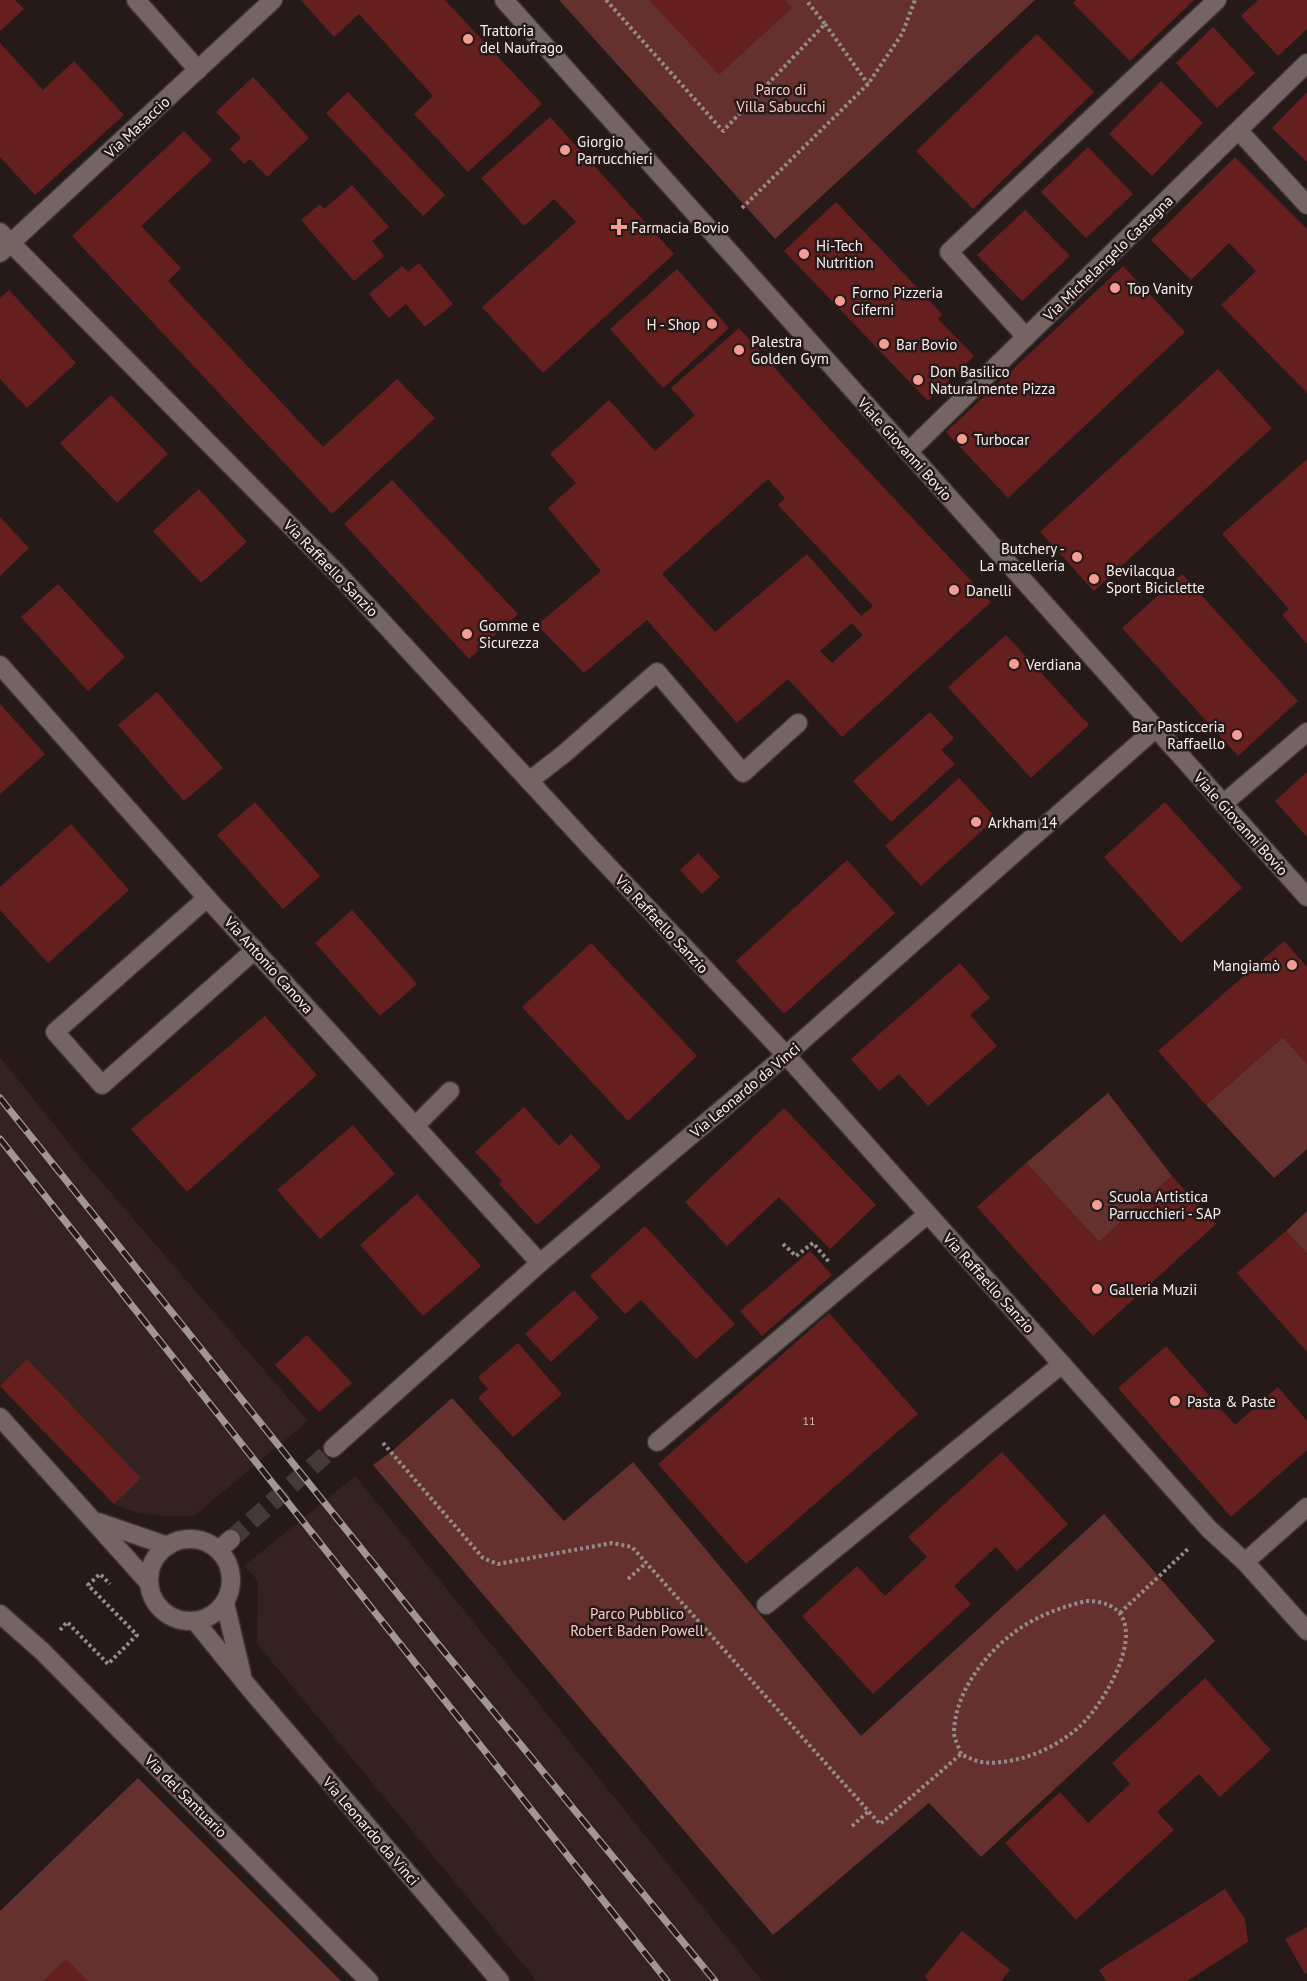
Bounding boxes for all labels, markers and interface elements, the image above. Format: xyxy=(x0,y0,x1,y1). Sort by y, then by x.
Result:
place label: Trattoria del Naufrago xyxy=(480,21,563,57)
marker: Trattoria del Naufrago xyxy=(461,32,475,46)
park label: Parco di Villa Sabucchi xyxy=(735,80,826,116)
street label: Via Masaccio xyxy=(100,92,174,163)
place label: Giorgio Parrucchieri xyxy=(577,132,653,168)
marker: Giorgio Parrucchieri xyxy=(558,143,572,157)
street label: Via Michelangelo Castagna xyxy=(1038,191,1177,326)
place label: Farmacia Bovio xyxy=(631,218,729,237)
marker: Farmacia Bovio xyxy=(612,220,626,234)
place label: Hi-Tech Nutrition xyxy=(816,236,874,272)
marker: Hi-Tech Nutrition xyxy=(797,247,811,261)
place label: Top Vanity xyxy=(1127,279,1193,298)
marker: Top Vanity xyxy=(1108,281,1122,295)
place label: Forno Pizzeria Ciferni xyxy=(852,283,943,319)
marker: Forno Pizzeria Ciferni xyxy=(833,294,847,308)
place label: H - Shop xyxy=(647,315,700,334)
marker: H - Shop xyxy=(705,317,719,331)
place label: Palestra Golden Gym xyxy=(751,332,829,368)
place label: Bar Bovio xyxy=(896,335,957,354)
marker: Bar Bovio xyxy=(877,337,891,351)
marker: Palestra Golden Gym xyxy=(732,343,746,357)
place label: Don Basilico Naturalmente Pizza xyxy=(930,362,1055,398)
marker: Don Basilico Naturalmente Pizza xyxy=(911,373,925,387)
street label: Viale Giovanni Bovio xyxy=(853,393,956,504)
place label: Turbocar xyxy=(974,430,1029,449)
marker: Turbocar xyxy=(955,432,969,446)
street label: Via Raffaello Sanzio xyxy=(279,515,382,621)
place label: Butchery - La macelleria xyxy=(979,539,1065,575)
marker: Butchery - La macelleria xyxy=(1070,550,1084,564)
place label: Bevilacqua Sport Biciclette xyxy=(1106,561,1205,597)
marker: Bevilacqua Sport Biciclette xyxy=(1087,572,1101,586)
place label: Danelli xyxy=(966,581,1012,600)
marker: Danelli xyxy=(947,583,961,597)
place label: Gomme e Sicurezza xyxy=(479,616,540,652)
marker: Gomme e Sicurezza xyxy=(460,627,474,641)
place label: Verdiana xyxy=(1025,655,1082,674)
marker: Verdiana xyxy=(1007,657,1021,671)
place label: Bar Pasticceria Raffaello xyxy=(1132,717,1225,753)
marker: Bar Pasticceria Raffaello xyxy=(1230,728,1244,742)
street label: Viale Giovanni Bovio xyxy=(1189,768,1292,879)
place label: Arkham 14 xyxy=(988,813,1057,832)
marker: Arkham 14 xyxy=(969,815,983,829)
street label: Via Raffaello Sanzio xyxy=(611,870,713,977)
street label: Via Antonio Canova xyxy=(220,912,318,1018)
place label: Mangiamò xyxy=(1213,956,1280,975)
marker: Mangiamò xyxy=(1285,958,1299,972)
street label: Via Leonardo da Vinci xyxy=(685,1038,804,1142)
place label: Scuola Artistica Parrucchieri - SAP xyxy=(1109,1187,1221,1223)
marker: Scuola Artistica Parrucchieri - SAP xyxy=(1090,1198,1104,1212)
street label: Via Raffaello Sanzio xyxy=(938,1228,1039,1337)
place label: Galleria Muzii xyxy=(1109,1280,1197,1299)
marker: Galleria Muzii xyxy=(1090,1282,1104,1296)
place label: Pasta & Paste xyxy=(1187,1392,1276,1411)
marker: Pasta & Paste xyxy=(1168,1394,1182,1408)
house number: 11 xyxy=(802,1413,816,1428)
park label: Parco Pubblico Robert Baden Powell xyxy=(570,1604,704,1640)
street label: Via del Santuario xyxy=(140,1750,231,1841)
street label: Via Leonardo da Vinci xyxy=(318,1772,423,1889)

